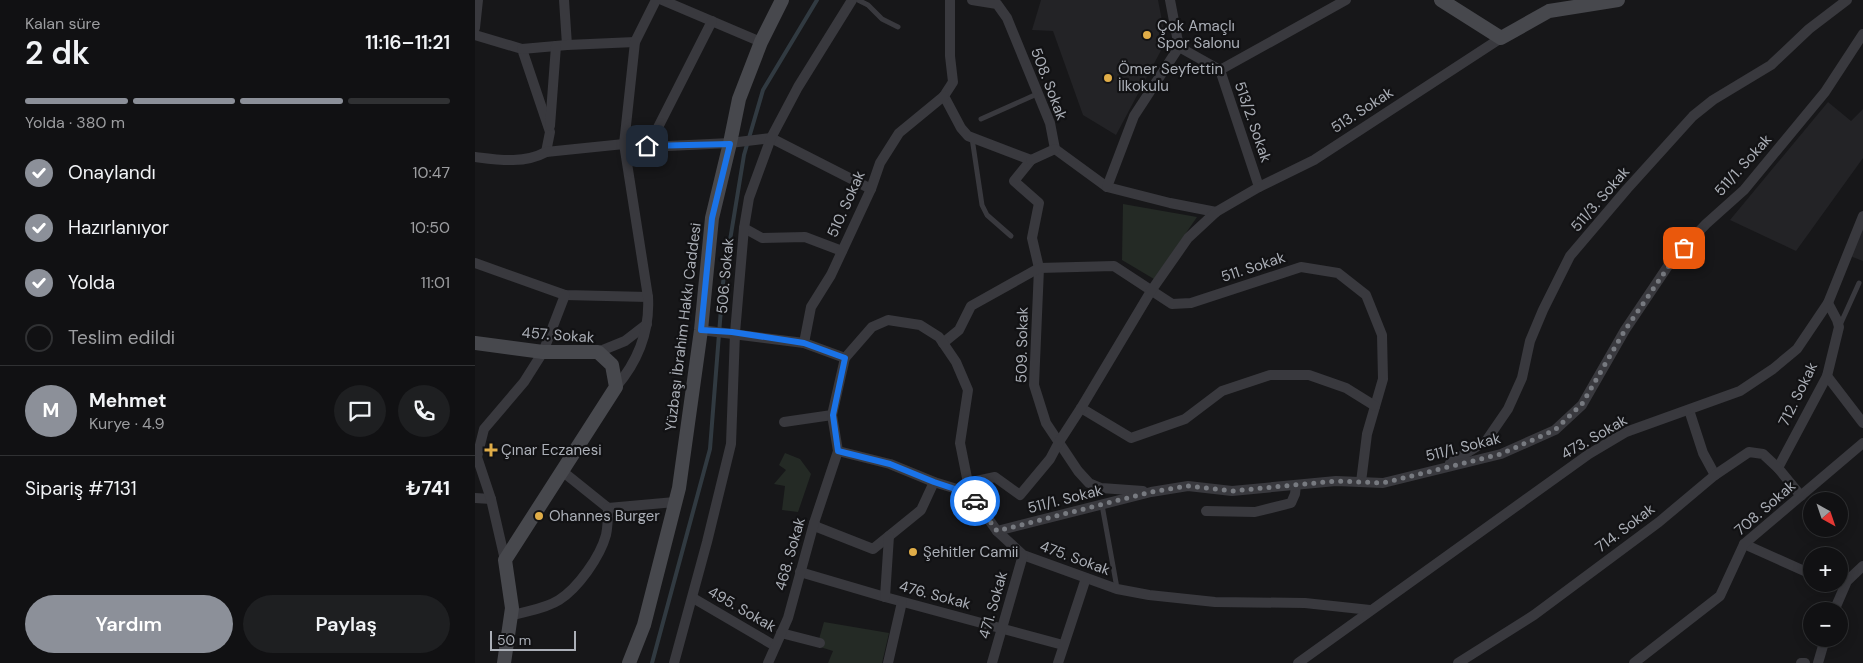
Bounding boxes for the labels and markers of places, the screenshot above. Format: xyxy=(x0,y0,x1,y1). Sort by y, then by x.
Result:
place label: Çok Amaçlı Spor Salonu xyxy=(1157,16,1240,53)
marker: Çok Amaçlı Spor Salonu xyxy=(1141,29,1153,41)
place label: Ömer Seyfettin İlkokulu xyxy=(1118,59,1223,96)
marker: Ömer Seyfettin İlkokulu xyxy=(1102,72,1114,84)
pin xyxy=(626,125,668,167)
pin xyxy=(1663,227,1705,269)
place label: Çınar Eczanesi xyxy=(501,440,602,460)
marker: Çınar Eczanesi xyxy=(485,444,497,456)
place label: Ohannes Burger xyxy=(549,506,660,526)
marker: Ohannes Burger xyxy=(533,510,545,522)
place label: Şehitler Camii xyxy=(923,542,1018,562)
marker: Şehitler Camii xyxy=(907,546,919,558)

